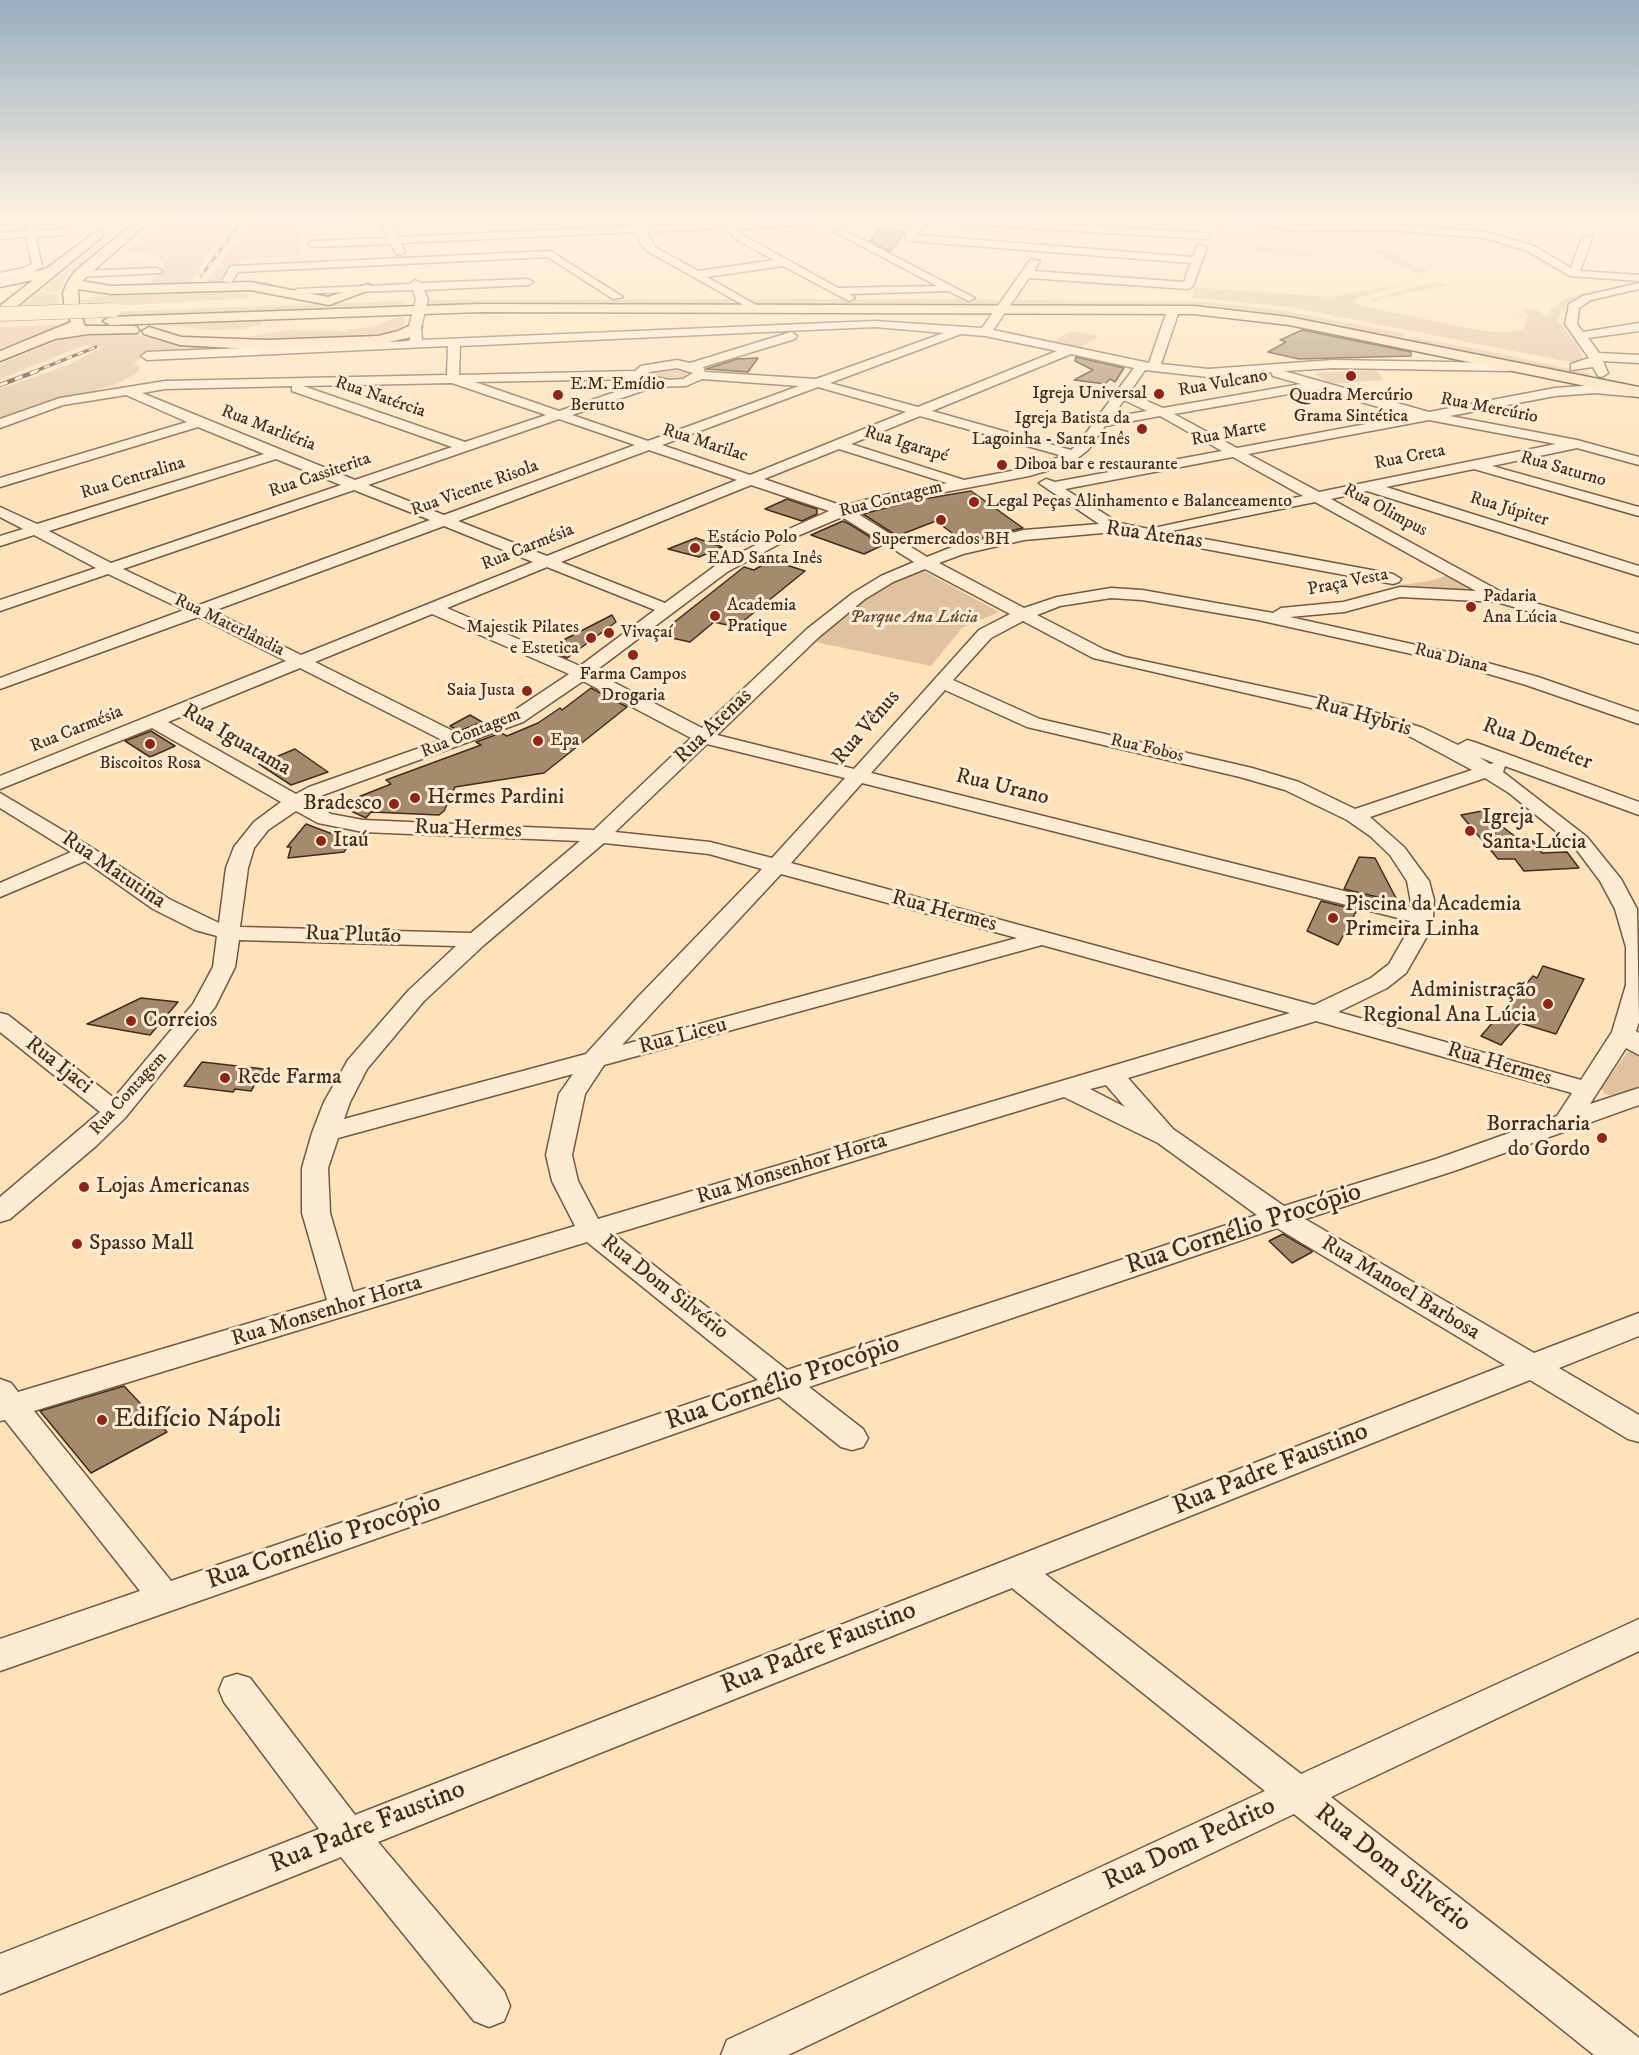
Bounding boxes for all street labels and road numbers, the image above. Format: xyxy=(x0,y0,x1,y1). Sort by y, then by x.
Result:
street label: Rua Vulcano xyxy=(1177,366,1269,402)
street label: Rua Natércia xyxy=(332,372,428,424)
street label: Rua Mercúrio xyxy=(1438,389,1540,429)
street label: Rua Marliéria xyxy=(218,401,318,457)
street label: Rua Marte xyxy=(1190,416,1268,452)
street label: Rua Marilac xyxy=(660,420,750,468)
street label: Rua Igarapé xyxy=(861,422,951,468)
street label: Rua Creta xyxy=(1373,441,1447,475)
street label: Rua Saturno xyxy=(1517,447,1609,493)
street label: Rua Cassiterita xyxy=(266,448,374,504)
street label: Rua Centralina xyxy=(78,453,188,505)
street label: Rua Vicente Risola xyxy=(408,456,542,522)
street label: Rua Contagem xyxy=(837,477,945,523)
street label: Rua Olimpus xyxy=(1339,480,1431,542)
street label: Rua Júpiter xyxy=(1467,488,1551,532)
street label: Rua Atenas xyxy=(1104,516,1204,556)
street label: Rua Carmésia xyxy=(479,520,577,576)
street label: Praça Vesta xyxy=(1306,565,1390,601)
street label: Rua Materlândia xyxy=(170,590,288,662)
street label: Rua Diana xyxy=(1412,639,1490,679)
street label: Rua Atenas xyxy=(670,684,758,770)
street label: Rua Vênus xyxy=(827,685,907,771)
street label: Rua Hybris xyxy=(1312,691,1414,743)
street label: Rua Iguatama xyxy=(177,699,295,783)
street label: Rua Carmésia xyxy=(28,702,126,758)
street label: Rua Contagem xyxy=(418,704,524,764)
street label: Rua Deméter xyxy=(1479,713,1595,777)
street label: Rua Fobos xyxy=(1108,730,1186,768)
street label: Rua Urano xyxy=(953,764,1051,812)
street label: Rua Hermes xyxy=(414,815,522,845)
street label: Rua Matutina xyxy=(56,827,170,915)
street label: Rua Hermes xyxy=(889,885,999,939)
street label: Rua Plutão xyxy=(304,921,402,951)
street label: Rua Liceu xyxy=(636,1013,730,1061)
street label: Rua Ijaci xyxy=(19,1032,97,1100)
street label: Rua Hermes xyxy=(1444,1037,1554,1093)
street label: Rua Contagem xyxy=(86,1048,172,1140)
street label: Rua Monsenhor Horta xyxy=(694,1128,890,1212)
street label: Rua Cornélio Procópio xyxy=(1122,1177,1366,1283)
street label: Rua Dom Silvério xyxy=(595,1230,733,1346)
street label: Rua Manoel Barbosa xyxy=(1316,1231,1484,1347)
street label: Rua Monsenhor Horta xyxy=(229,1270,425,1354)
street label: Rua Cornélio Procópio xyxy=(662,1329,904,1439)
street label: Rua Padre Faustino xyxy=(1169,1416,1373,1524)
street label: Rua Cornélio Procópio xyxy=(203,1488,445,1598)
street label: Rua Padre Faustino xyxy=(717,1595,921,1703)
street label: Rua Padre Faustino xyxy=(266,1774,470,1882)
street label: Rua Dom Pedrito xyxy=(1099,1791,1281,1899)
street label: Rua Dom Silvério xyxy=(1307,1798,1477,1940)

